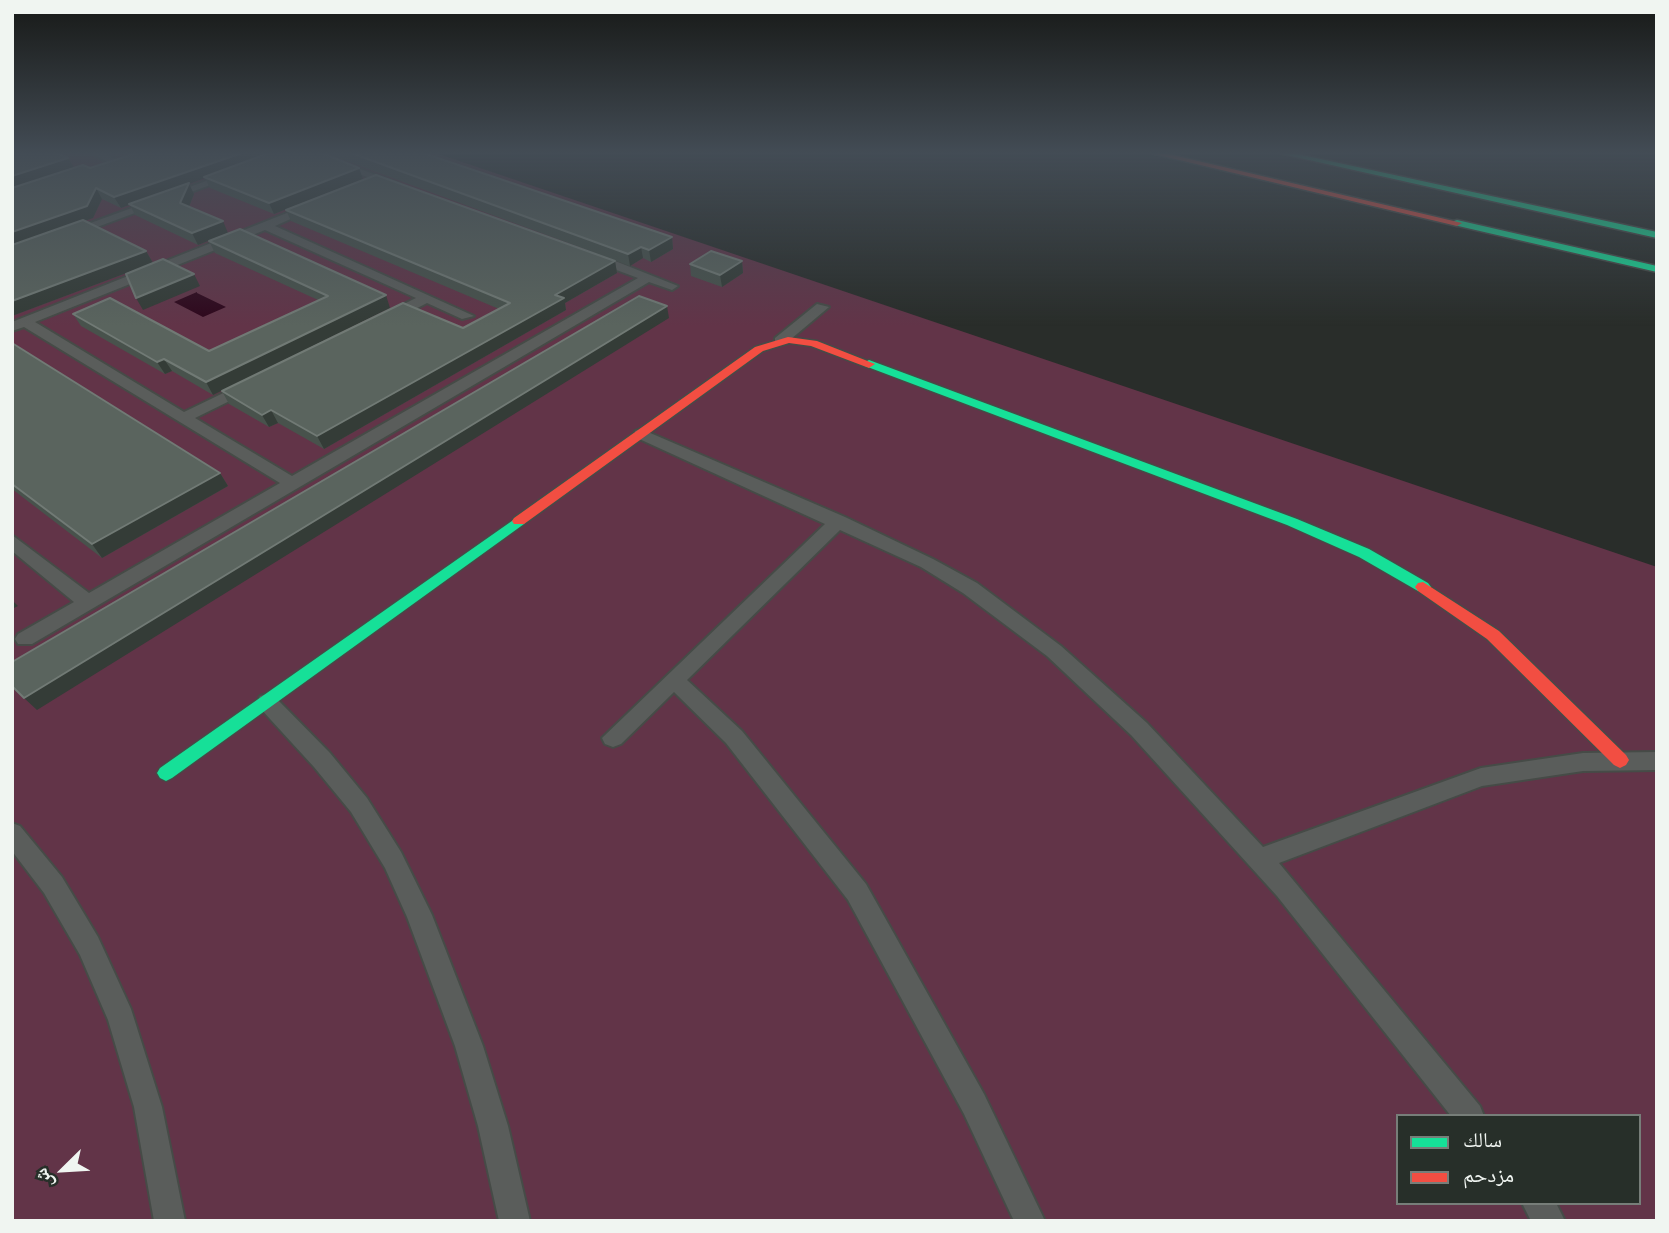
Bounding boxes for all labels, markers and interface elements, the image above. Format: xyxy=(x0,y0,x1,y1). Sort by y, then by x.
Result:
legend xyxy=(1396,1114,1641,1205)
text: سالك xyxy=(1463,1126,1502,1153)
north arrow xyxy=(28,1135,98,1205)
text: مزدحم xyxy=(1463,1161,1514,1188)
text: ش xyxy=(28,1164,59,1193)

